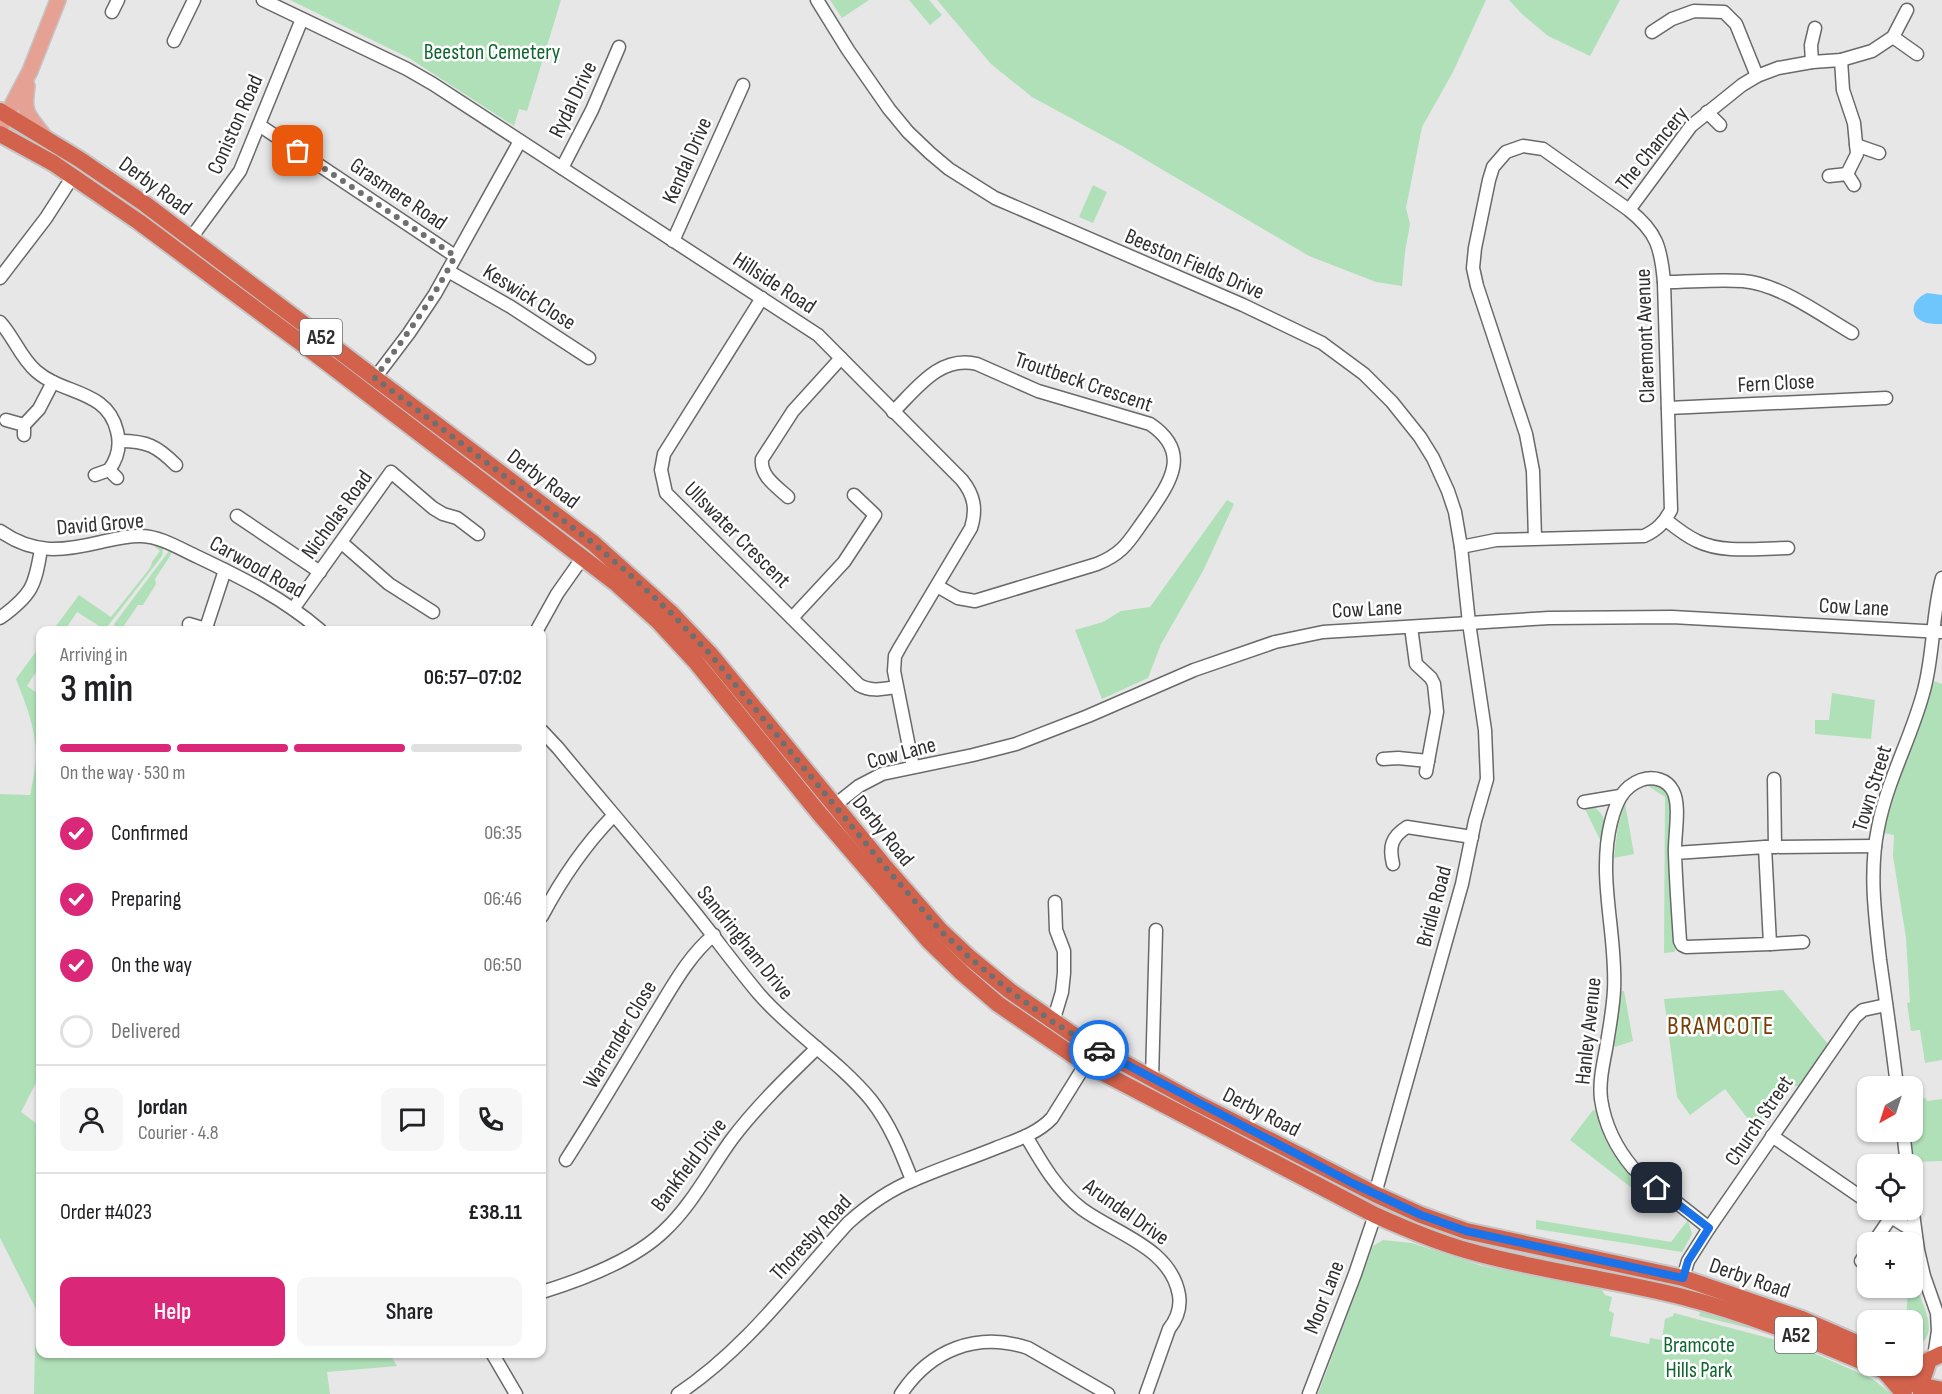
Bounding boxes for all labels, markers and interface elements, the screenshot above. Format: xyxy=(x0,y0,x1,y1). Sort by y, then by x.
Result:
park label: Beeston Cemetery xyxy=(424,39,561,66)
street label: Rydal Drive xyxy=(543,57,603,142)
street label: Coniston Road xyxy=(201,71,269,179)
street label: The Chancery xyxy=(1610,101,1695,197)
street label: Kendal Drive xyxy=(656,113,718,208)
pin xyxy=(272,125,323,176)
icon: bag xyxy=(281,134,314,167)
street label: Derby Road xyxy=(113,151,197,222)
street label: Grasmere Road xyxy=(344,152,452,237)
street label: Beeston Fields Drive xyxy=(1121,223,1268,306)
street label: Hillside Road xyxy=(728,246,821,320)
street label: Keswick Close xyxy=(478,258,581,336)
street label: Claremont Avenue xyxy=(1630,268,1661,404)
road number: A52 xyxy=(300,319,342,355)
street label: Troutbeck Crescent xyxy=(1011,346,1156,419)
street label: Fern Close xyxy=(1737,368,1815,399)
street label: Derby Road xyxy=(502,443,585,515)
street label: Nicholas Road xyxy=(296,465,378,565)
street label: Ullswater Crescent xyxy=(678,476,796,594)
street label: David Grove xyxy=(55,507,145,542)
street label: Carwood Road xyxy=(205,530,310,605)
street label: Cow Lane xyxy=(1818,592,1890,623)
street label: Cow Lane xyxy=(1331,594,1403,625)
text: Arriving in xyxy=(60,643,128,667)
text: 06:57–07:02 xyxy=(424,664,522,691)
text: 3 min xyxy=(60,666,133,713)
street label: Cow Lane xyxy=(864,731,939,776)
street label: Town Street xyxy=(1847,742,1898,835)
text: On the way · 530 m xyxy=(60,761,185,785)
street label: Derby Road xyxy=(846,790,920,872)
icon: check xyxy=(60,817,93,850)
text: Confirmed xyxy=(111,820,188,847)
text: 06:35 xyxy=(484,821,522,845)
street label: Bridle Road xyxy=(1411,863,1458,950)
street label: Sandringham Drive xyxy=(691,880,799,1005)
icon: check xyxy=(60,883,93,916)
text: Preparing xyxy=(111,886,181,913)
text: 06:46 xyxy=(483,887,522,911)
icon: check xyxy=(60,949,93,982)
text: On the way xyxy=(111,952,192,979)
text: 06:50 xyxy=(484,953,522,977)
street label: Warrender Close xyxy=(578,976,663,1094)
street label: Hanley Avenue xyxy=(1569,976,1608,1086)
district label: BRAMCOTE xyxy=(1667,1011,1775,1042)
text: Delivered xyxy=(111,1018,180,1045)
courier xyxy=(1069,1020,1129,1080)
icon: car xyxy=(1083,1034,1116,1067)
street label: Church Street xyxy=(1719,1070,1799,1171)
north arrow xyxy=(1857,1076,1923,1142)
map controls xyxy=(1857,1076,1923,1376)
street label: Derby Road xyxy=(1218,1081,1305,1143)
button: person xyxy=(60,1088,123,1151)
button: chat xyxy=(381,1088,444,1151)
button: phone xyxy=(459,1088,522,1151)
text: Jordan xyxy=(138,1094,187,1121)
street label: Bankfield Drive xyxy=(645,1113,733,1217)
text: Courier · 4.8 xyxy=(138,1121,219,1145)
button: locate xyxy=(1857,1154,1923,1220)
pin xyxy=(1631,1162,1682,1213)
icon: home xyxy=(1640,1171,1673,1204)
street label: Arundel Drive xyxy=(1077,1172,1174,1252)
street label: Thoresby Road xyxy=(765,1189,858,1287)
text: Order #4023 xyxy=(60,1199,152,1226)
text: £38.11 xyxy=(468,1199,522,1226)
button: + xyxy=(1857,1232,1923,1298)
street label: Derby Road xyxy=(1706,1252,1793,1305)
street label: Moor Lane xyxy=(1298,1257,1351,1338)
button: Help xyxy=(60,1277,285,1346)
button: Share xyxy=(297,1277,522,1346)
button: − xyxy=(1857,1310,1923,1376)
road number: A52 xyxy=(1775,1317,1817,1353)
park label: Bramcote Hills Park xyxy=(1663,1332,1735,1384)

